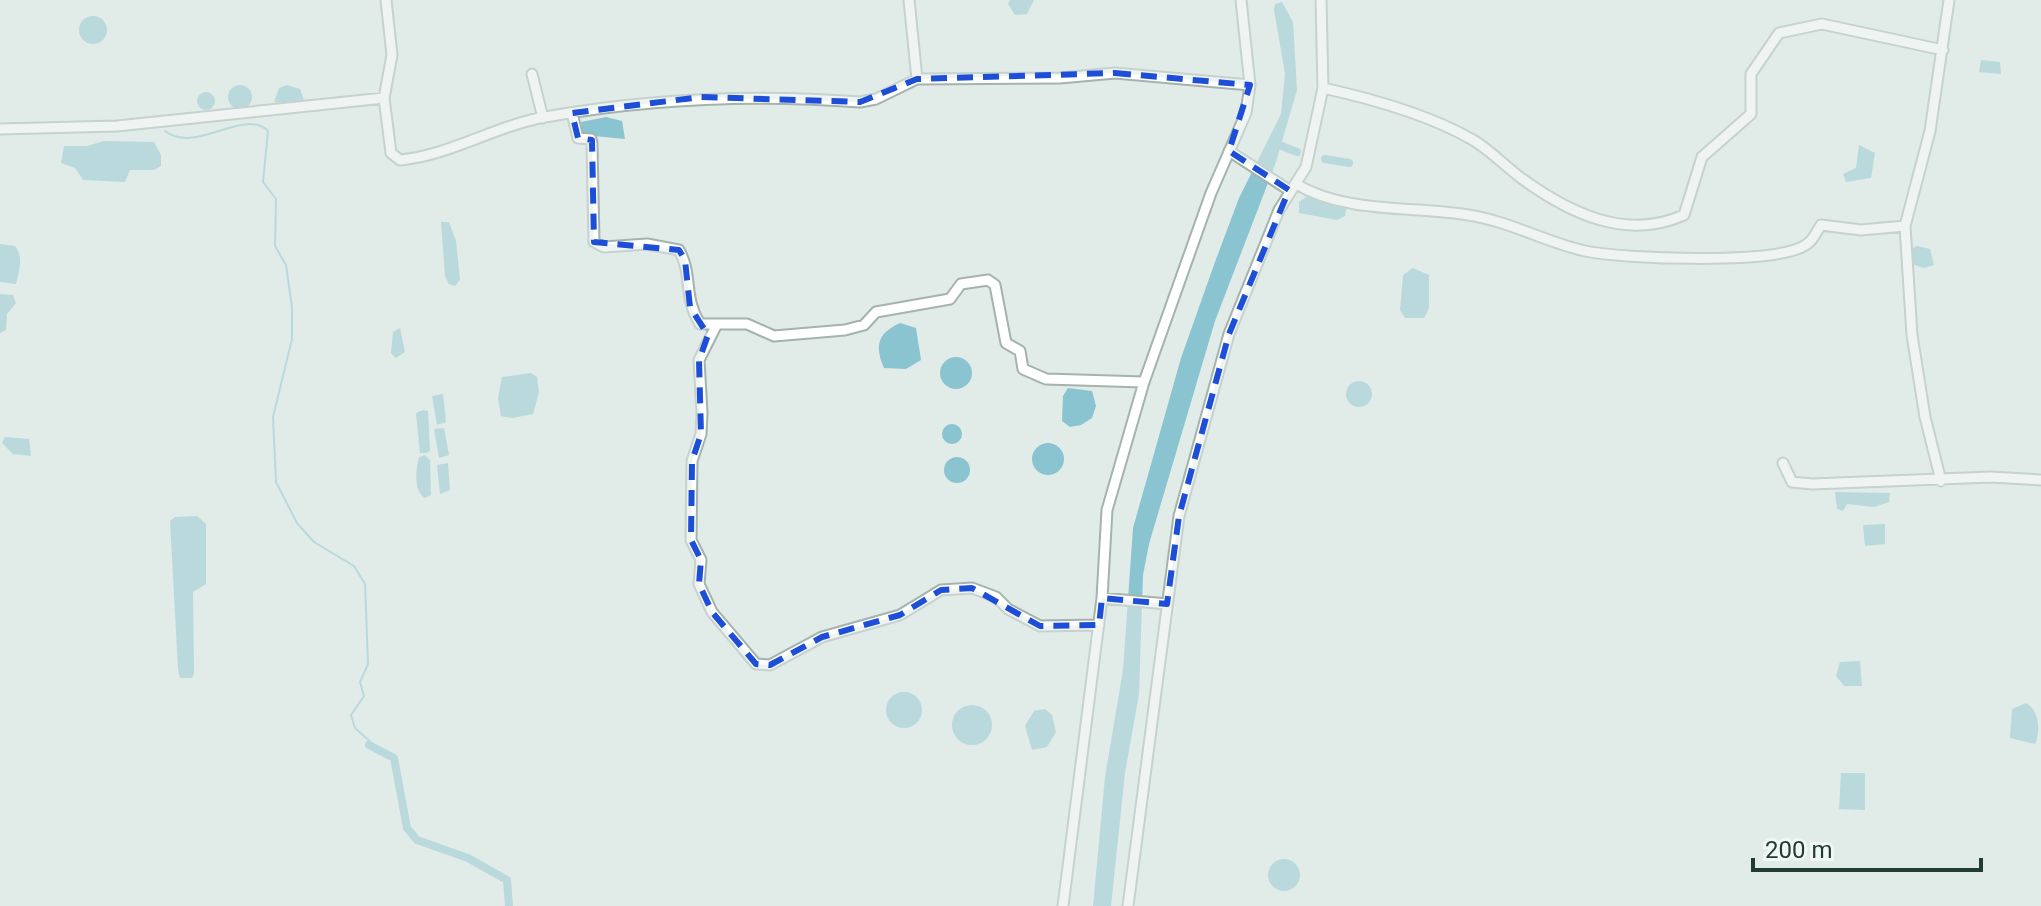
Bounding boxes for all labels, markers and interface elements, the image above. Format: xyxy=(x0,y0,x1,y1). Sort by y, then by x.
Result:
scale bar xyxy=(1753,822,1981,872)
text: 200 m xyxy=(1765,836,1832,864)

